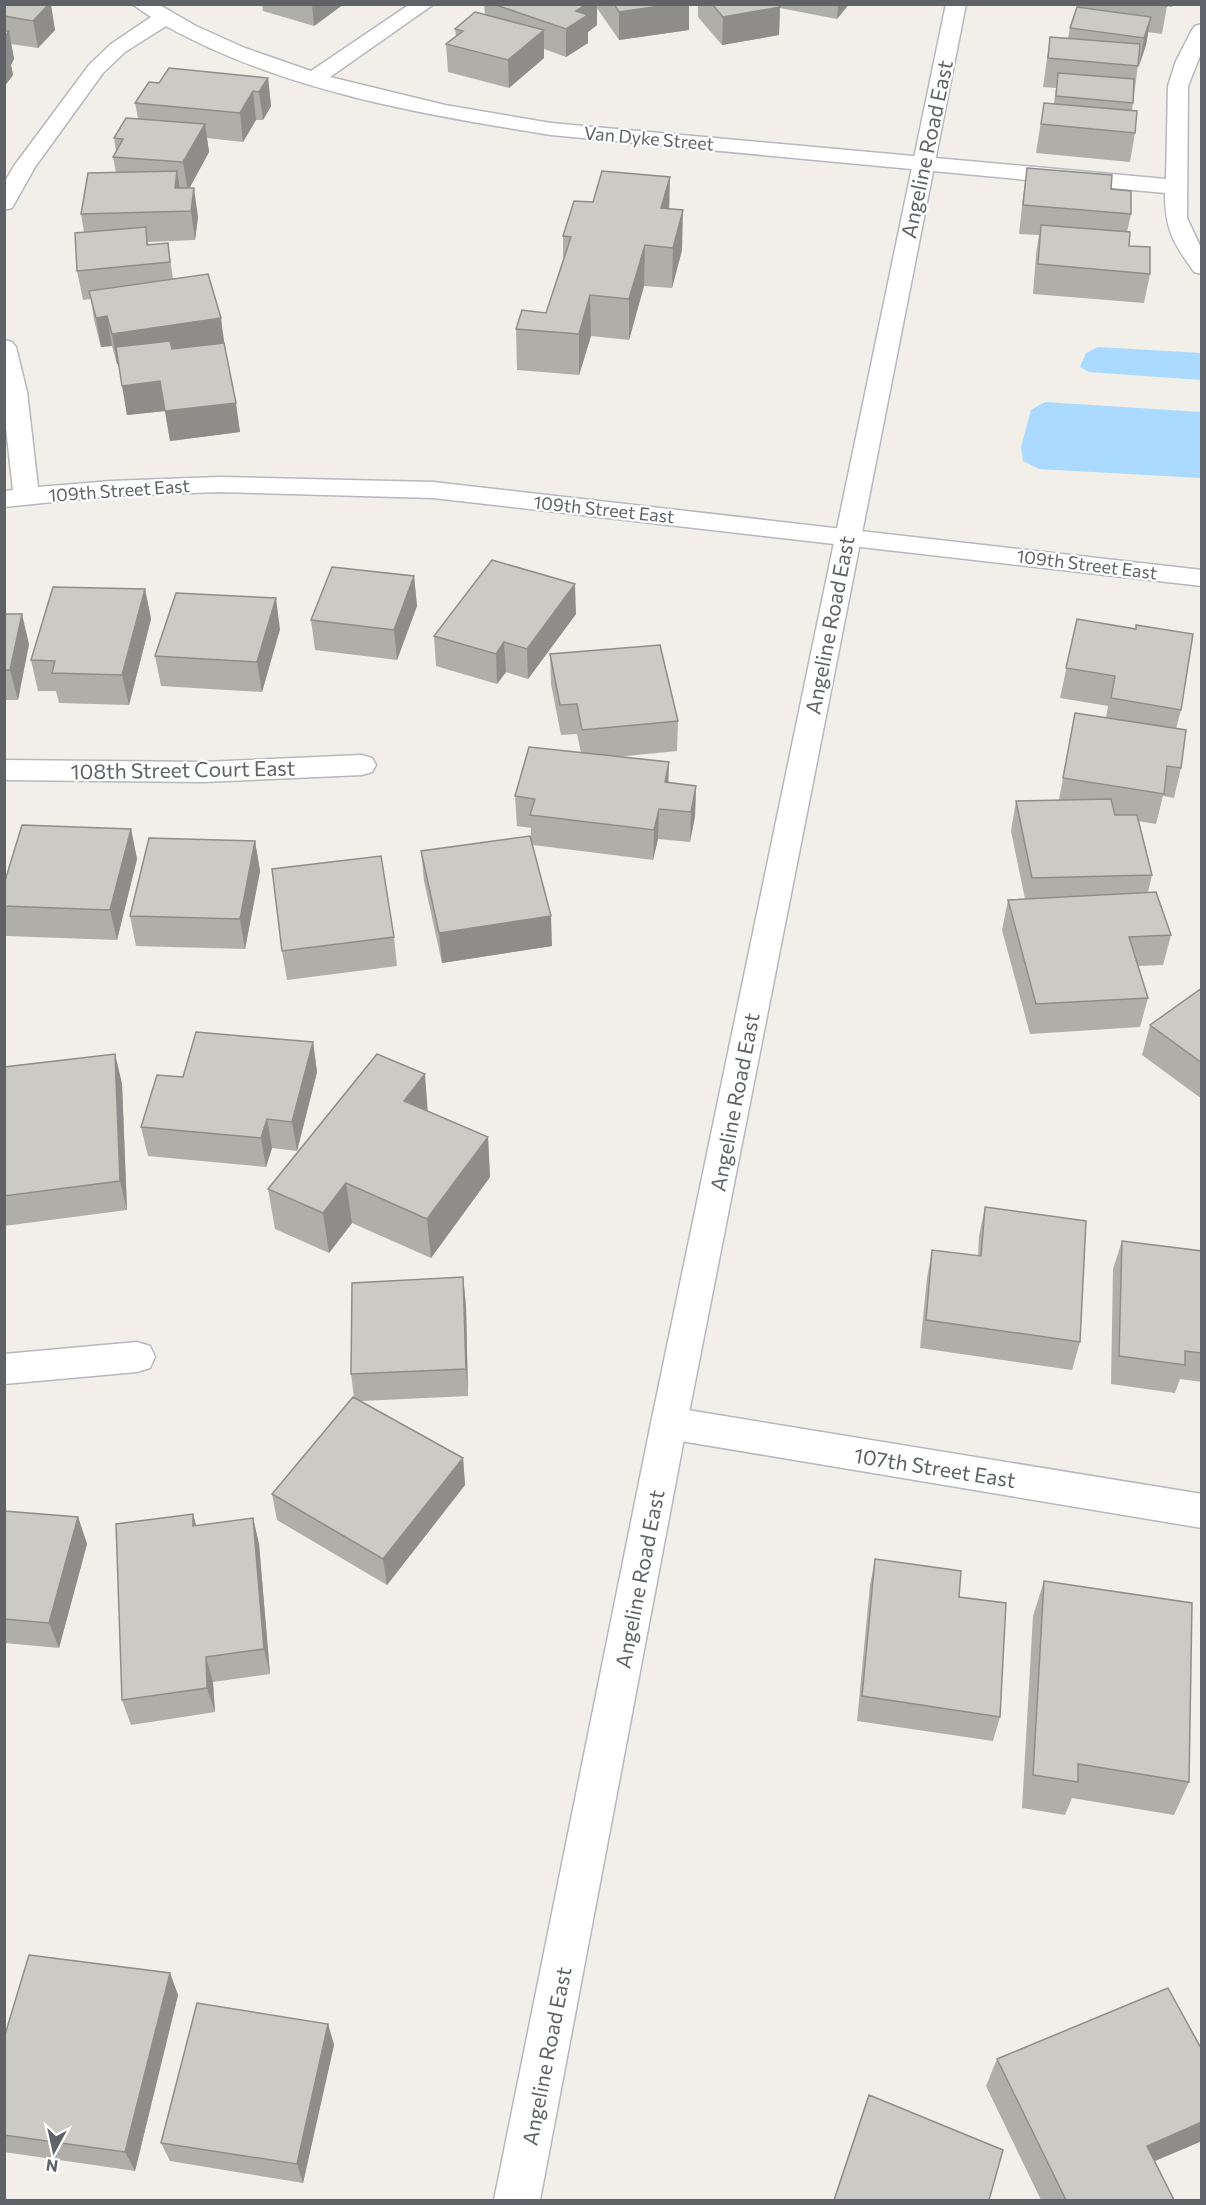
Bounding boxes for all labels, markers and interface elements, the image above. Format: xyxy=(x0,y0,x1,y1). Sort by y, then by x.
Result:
street label: Angeline Road East xyxy=(895,58,957,240)
street label: Van Dyke Street xyxy=(583,121,715,155)
street label: 109th Street East xyxy=(48,474,190,506)
street label: 109th Street East xyxy=(533,491,675,527)
street label: Angeline Road East xyxy=(799,534,859,716)
street label: 109th Street East xyxy=(1015,544,1159,584)
street label: 108th Street Court East xyxy=(70,755,296,783)
street label: Angeline Road East xyxy=(704,1011,764,1193)
street label: 107th Street East xyxy=(852,1442,1018,1492)
street label: Angeline Road East xyxy=(609,1488,669,1670)
street label: Angeline Road East xyxy=(516,1965,576,2147)
north arrow xyxy=(24,2121,84,2181)
text: N xyxy=(45,2156,59,2177)

